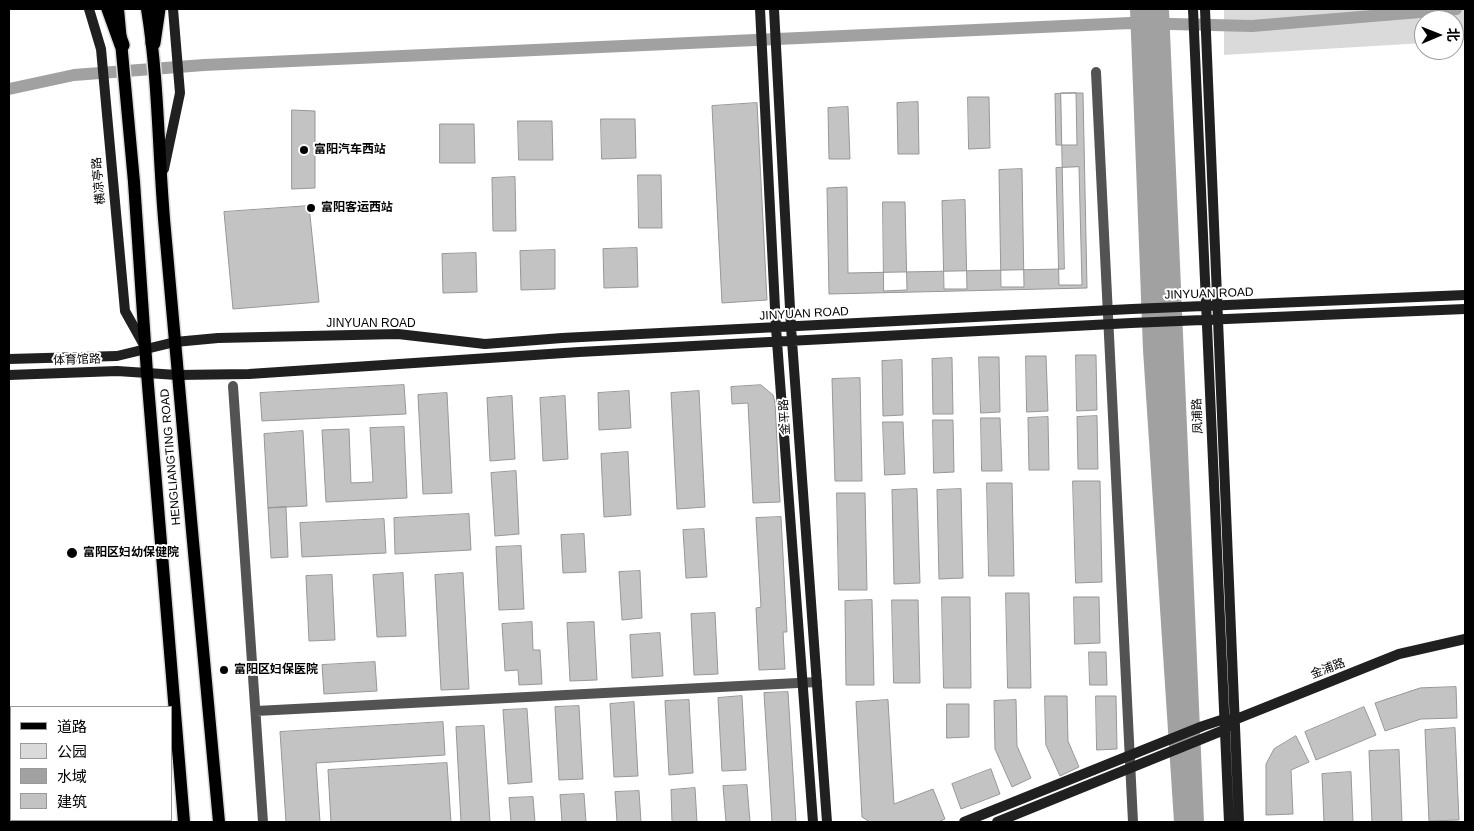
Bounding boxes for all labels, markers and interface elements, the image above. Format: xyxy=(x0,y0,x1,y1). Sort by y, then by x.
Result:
north arrow xyxy=(1414,10,1464,60)
text: 北 xyxy=(1445,28,1461,42)
place label: 富阳汽车西站 xyxy=(314,143,386,157)
marker: 富阳汽车西站 xyxy=(298,144,310,156)
street label: 横凉亭路 xyxy=(90,156,108,206)
place label: 富阳客运西站 xyxy=(321,201,393,215)
marker: 富阳客运西站 xyxy=(305,202,317,214)
street label: JINYUAN ROAD xyxy=(1164,285,1254,303)
street label: JINYUAN ROAD xyxy=(759,304,849,324)
street label: JINYUAN ROAD xyxy=(326,317,416,331)
street label: 体育馆路 xyxy=(53,352,101,368)
street label: HENGLIANGTING ROAD xyxy=(158,388,184,526)
street label: 凤浦路 xyxy=(1190,398,1206,434)
street label: 金平路 xyxy=(777,399,793,435)
marker: 富阳区妇幼保健院 xyxy=(65,546,79,560)
place label: 富阳区妇幼保健院 xyxy=(83,546,179,560)
street label: 金浦路 xyxy=(1309,656,1347,682)
place label: 富阳区妇保医院 xyxy=(234,663,318,677)
marker: 富阳区妇保医院 xyxy=(218,664,230,676)
legend xyxy=(10,706,172,821)
text: 道路 xyxy=(57,718,87,735)
text: 公园 xyxy=(57,743,87,760)
text: 水域 xyxy=(57,768,87,785)
text: 建筑 xyxy=(57,793,87,810)

